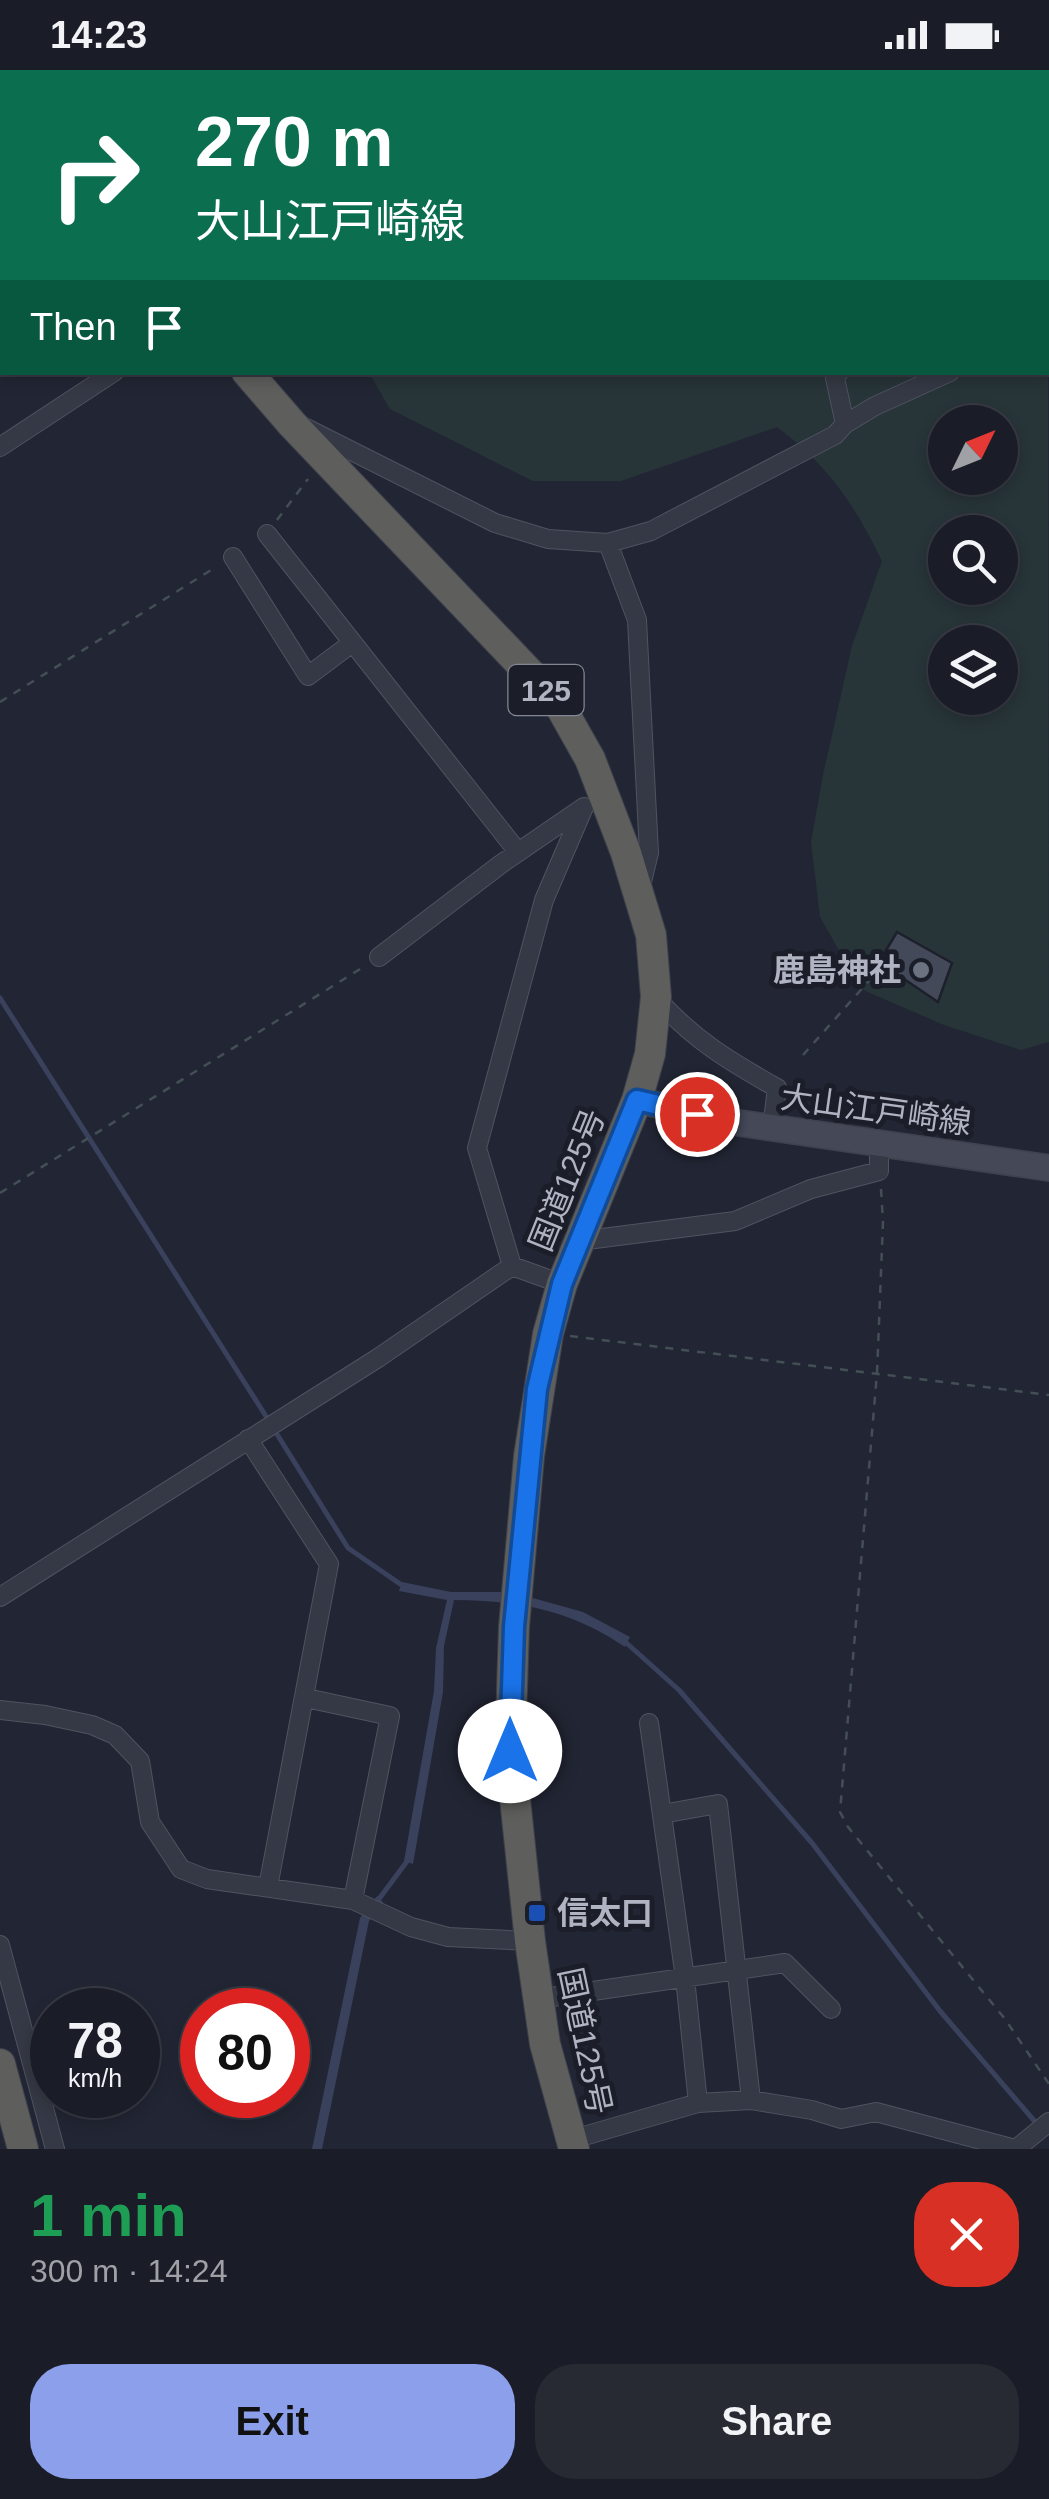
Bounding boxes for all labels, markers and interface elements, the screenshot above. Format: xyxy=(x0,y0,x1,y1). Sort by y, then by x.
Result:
text: 14:23 xyxy=(50,14,147,56)
text: 270 m xyxy=(195,103,393,181)
icon: right xyxy=(30,110,160,240)
text: 大山江戸崎線 xyxy=(195,196,465,247)
icon: arrive xyxy=(137,300,192,355)
text: Then xyxy=(30,306,117,348)
north arrow xyxy=(928,405,1018,495)
map controls xyxy=(928,405,1018,715)
button: search xyxy=(928,515,1018,605)
button: layers xyxy=(928,625,1018,715)
road number: 125 xyxy=(508,665,584,715)
place label: 鹿島神社 xyxy=(773,952,901,988)
marker: 鹿島神社 xyxy=(910,959,932,981)
pin xyxy=(655,1072,740,1157)
street label: 大山江戸崎線 xyxy=(778,1079,974,1141)
icon: arrive xyxy=(670,1087,725,1142)
street label: 国道125号 xyxy=(522,1104,612,1256)
position arrow xyxy=(458,1699,562,1803)
place label: 信太口 xyxy=(557,1895,653,1931)
marker: 信太口 xyxy=(526,1902,548,1924)
street label: 国道125号 xyxy=(552,1964,618,2118)
speed limit sign: 80 xyxy=(180,1988,310,2118)
text: 78 xyxy=(67,2013,123,2069)
text: km/h xyxy=(68,2064,122,2092)
text: 1 min xyxy=(30,2182,187,2249)
button: close xyxy=(914,2182,1019,2287)
text: 300 m · 14:24 xyxy=(30,2253,227,2289)
button: Exit xyxy=(30,2364,515,2479)
button: Share xyxy=(535,2364,1019,2479)

